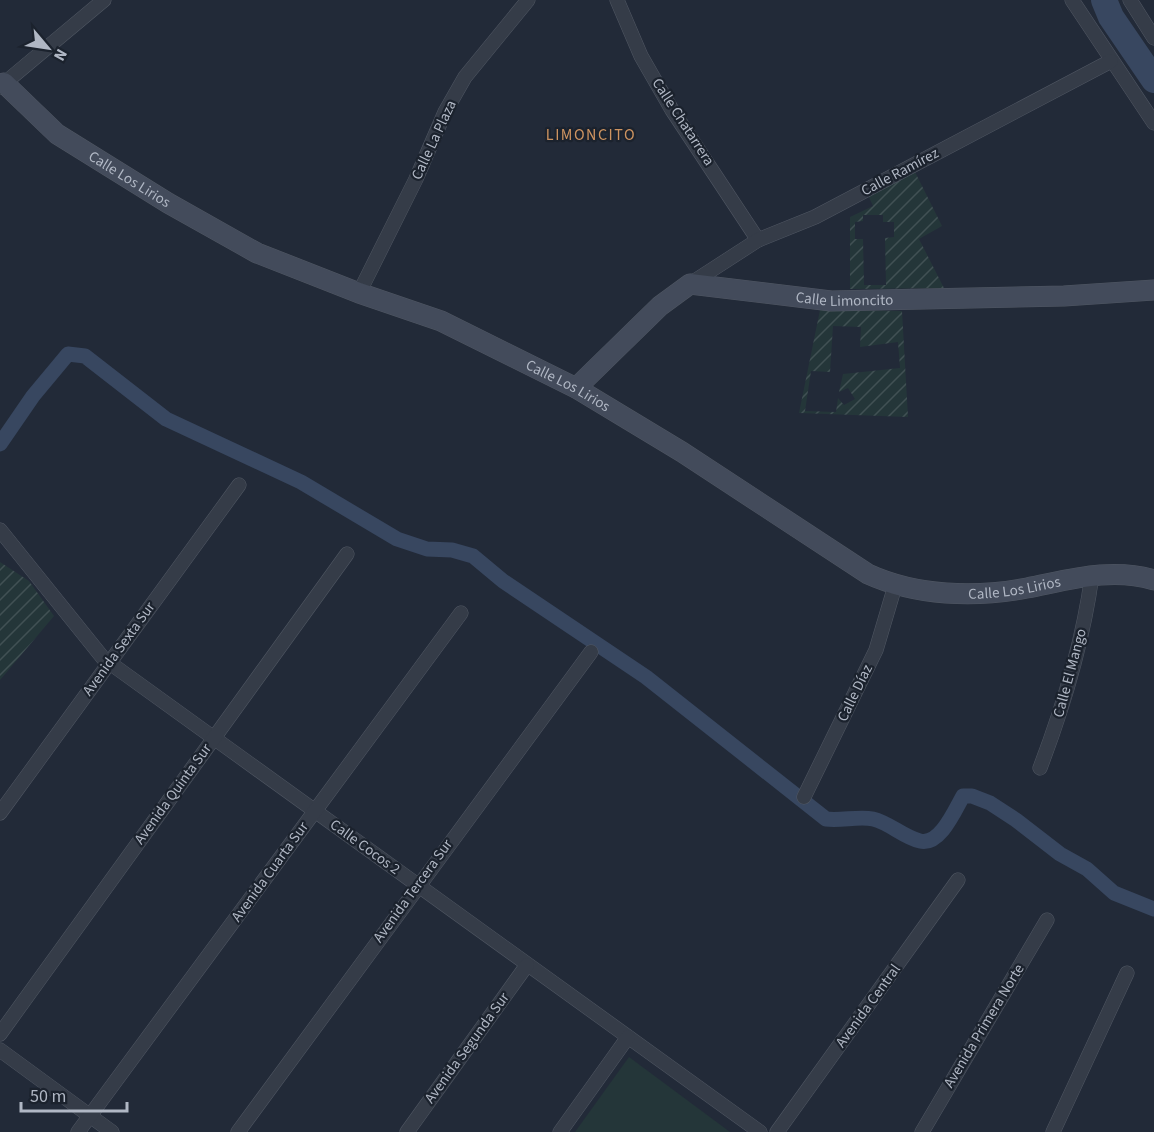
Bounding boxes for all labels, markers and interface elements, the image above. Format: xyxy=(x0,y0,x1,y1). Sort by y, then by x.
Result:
north arrow xyxy=(18,18,78,78)
text: N xyxy=(48,45,72,65)
street label: Calle Chatarrera xyxy=(647,74,719,170)
street label: Calle La Plaza xyxy=(406,97,462,183)
district label: LIMONCITO xyxy=(546,124,636,146)
street label: Calle Ramírez xyxy=(857,143,943,201)
street label: Calle Los Lirios xyxy=(84,146,175,213)
street label: Calle Limoncito xyxy=(795,286,893,312)
street label: Calle Los Lirios xyxy=(522,354,614,417)
street label: Calle Los Lirios xyxy=(968,571,1062,604)
street label: Avenida Sexta Sur xyxy=(78,597,161,700)
street label: Calle El Mango xyxy=(1048,626,1092,720)
street label: Calle Díaz xyxy=(832,661,878,725)
street label: Avenida Quinta Sur xyxy=(129,739,217,849)
street label: Calle Cocos 2 xyxy=(326,814,404,880)
street label: Avenida Cuarta Sur xyxy=(226,817,314,926)
street label: Avenida Tercera Sur xyxy=(368,834,458,947)
street label: Avenida Central xyxy=(830,960,906,1052)
street label: Avenida Primera Norte xyxy=(939,960,1029,1092)
street label: Avenida Segunda Sur xyxy=(420,988,515,1108)
scale bar xyxy=(21,1075,128,1113)
text: 50 m xyxy=(30,1084,66,1109)

